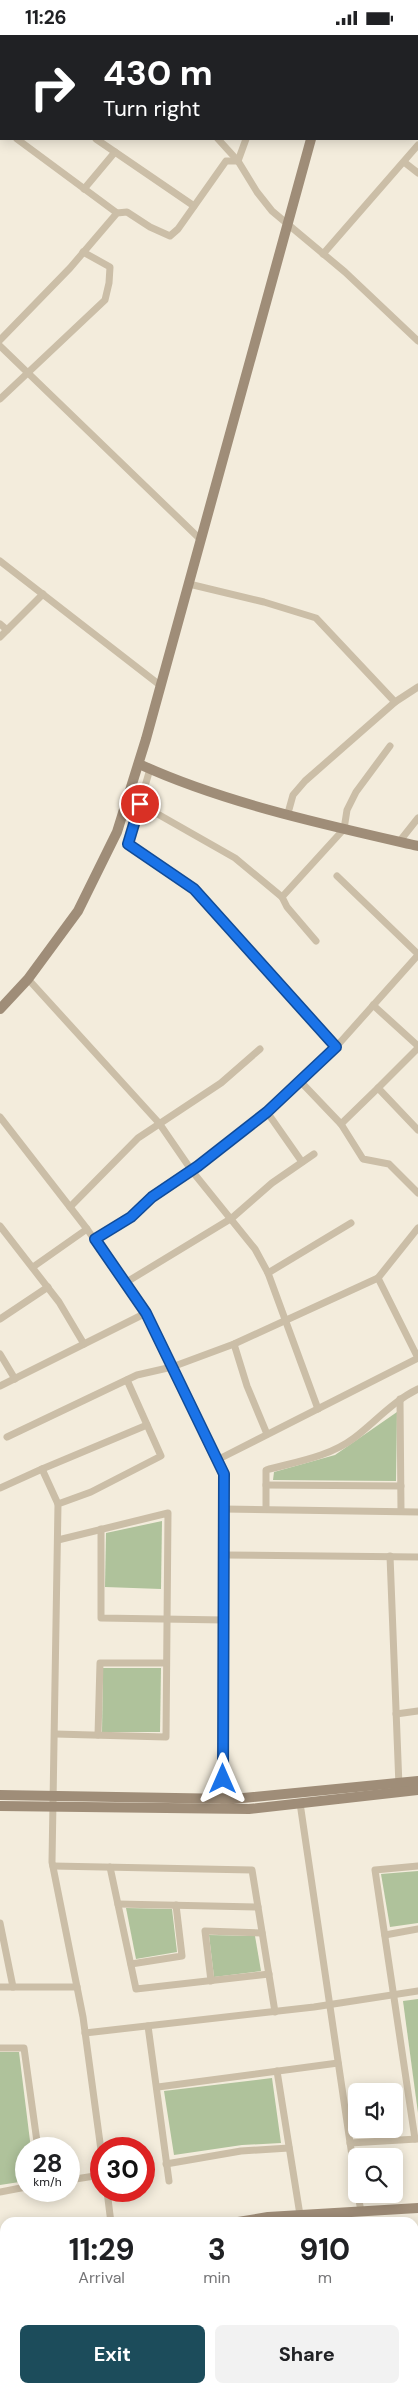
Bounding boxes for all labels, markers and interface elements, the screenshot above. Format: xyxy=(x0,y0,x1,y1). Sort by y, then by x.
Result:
text: 11:26 xyxy=(25,5,67,30)
text: 430 m xyxy=(103,50,213,96)
icon: right xyxy=(20,55,85,120)
text: Turn right xyxy=(103,94,200,123)
pin xyxy=(119,783,161,825)
icon: arrive xyxy=(126,790,154,818)
position arrow xyxy=(196,1752,248,1804)
map controls xyxy=(348,2083,403,2203)
button: sound xyxy=(348,2083,403,2138)
speed limit sign: 30 xyxy=(90,2137,155,2202)
text: 28 xyxy=(32,2147,63,2180)
button: search xyxy=(348,2148,403,2203)
text: km/h xyxy=(33,2174,62,2190)
text: 11:29 xyxy=(69,2230,134,2269)
text: 3 xyxy=(208,2230,226,2269)
text: 910 xyxy=(299,2230,350,2269)
text: Arrival xyxy=(78,2267,125,2288)
text: min xyxy=(203,2267,231,2288)
text: m xyxy=(318,2267,332,2288)
button: Exit xyxy=(20,2325,205,2383)
button: Share xyxy=(215,2325,399,2383)

